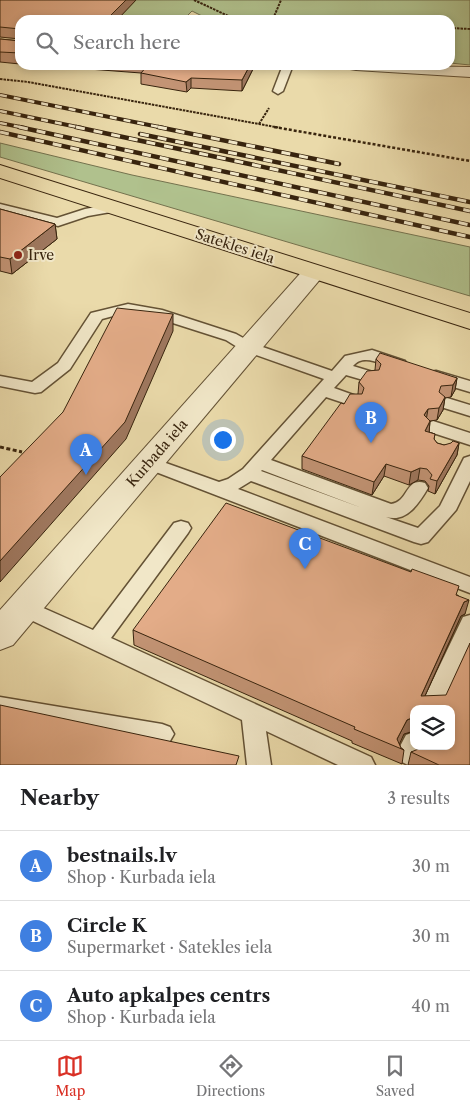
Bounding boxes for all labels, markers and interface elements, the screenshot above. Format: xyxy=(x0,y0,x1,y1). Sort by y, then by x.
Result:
search box xyxy=(15,15,455,70)
icon: search xyxy=(33,29,61,57)
text: Search here xyxy=(73,31,181,54)
street label: Satekles iela xyxy=(193,225,277,267)
place label: Irve xyxy=(28,246,54,264)
marker: Irve xyxy=(12,249,24,261)
pin: B xyxy=(355,402,387,443)
street label: Kurbada iela xyxy=(123,415,192,491)
your location xyxy=(210,427,236,453)
pin: A xyxy=(70,434,102,475)
pin: C xyxy=(289,528,321,569)
map controls xyxy=(410,705,455,750)
button: layers xyxy=(410,705,455,750)
text: Nearby xyxy=(20,785,99,810)
text: 3 results xyxy=(387,788,450,808)
text: bestnails.lv xyxy=(67,844,177,867)
text: A xyxy=(30,856,42,876)
text: 30 m xyxy=(412,856,450,876)
text: Shop · Kurbada iela xyxy=(67,867,216,887)
text: Circle K xyxy=(67,914,147,937)
text: B xyxy=(30,926,42,946)
text: 30 m xyxy=(412,926,450,946)
text: Supermarket · Satekles iela xyxy=(67,937,272,957)
text: Auto apkalpes centrs xyxy=(67,984,270,1007)
text: C xyxy=(30,996,42,1016)
text: 40 m xyxy=(411,996,450,1016)
text: Shop · Kurbada iela xyxy=(67,1007,216,1027)
tab: Map xyxy=(55,1052,85,1100)
tab: Directions xyxy=(196,1052,265,1100)
tab: Saved xyxy=(376,1052,415,1100)

